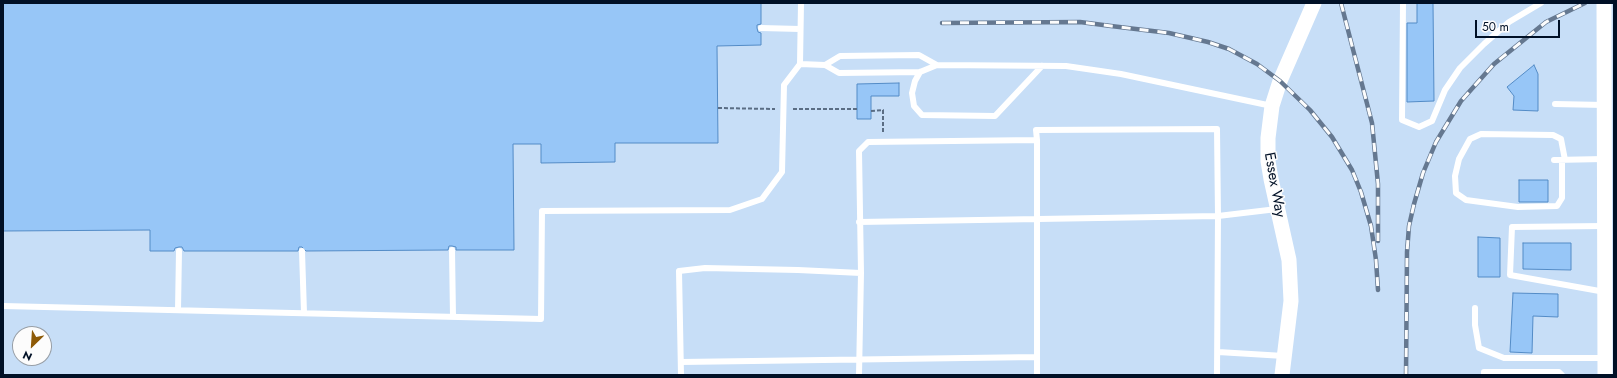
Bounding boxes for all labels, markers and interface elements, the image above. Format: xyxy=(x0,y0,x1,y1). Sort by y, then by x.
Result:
scale bar xyxy=(1477,12,1562,38)
text: 50 m xyxy=(1482,18,1509,36)
street label: Essex Way xyxy=(1259,151,1289,219)
north arrow xyxy=(12,326,52,366)
text: N xyxy=(20,347,35,365)

